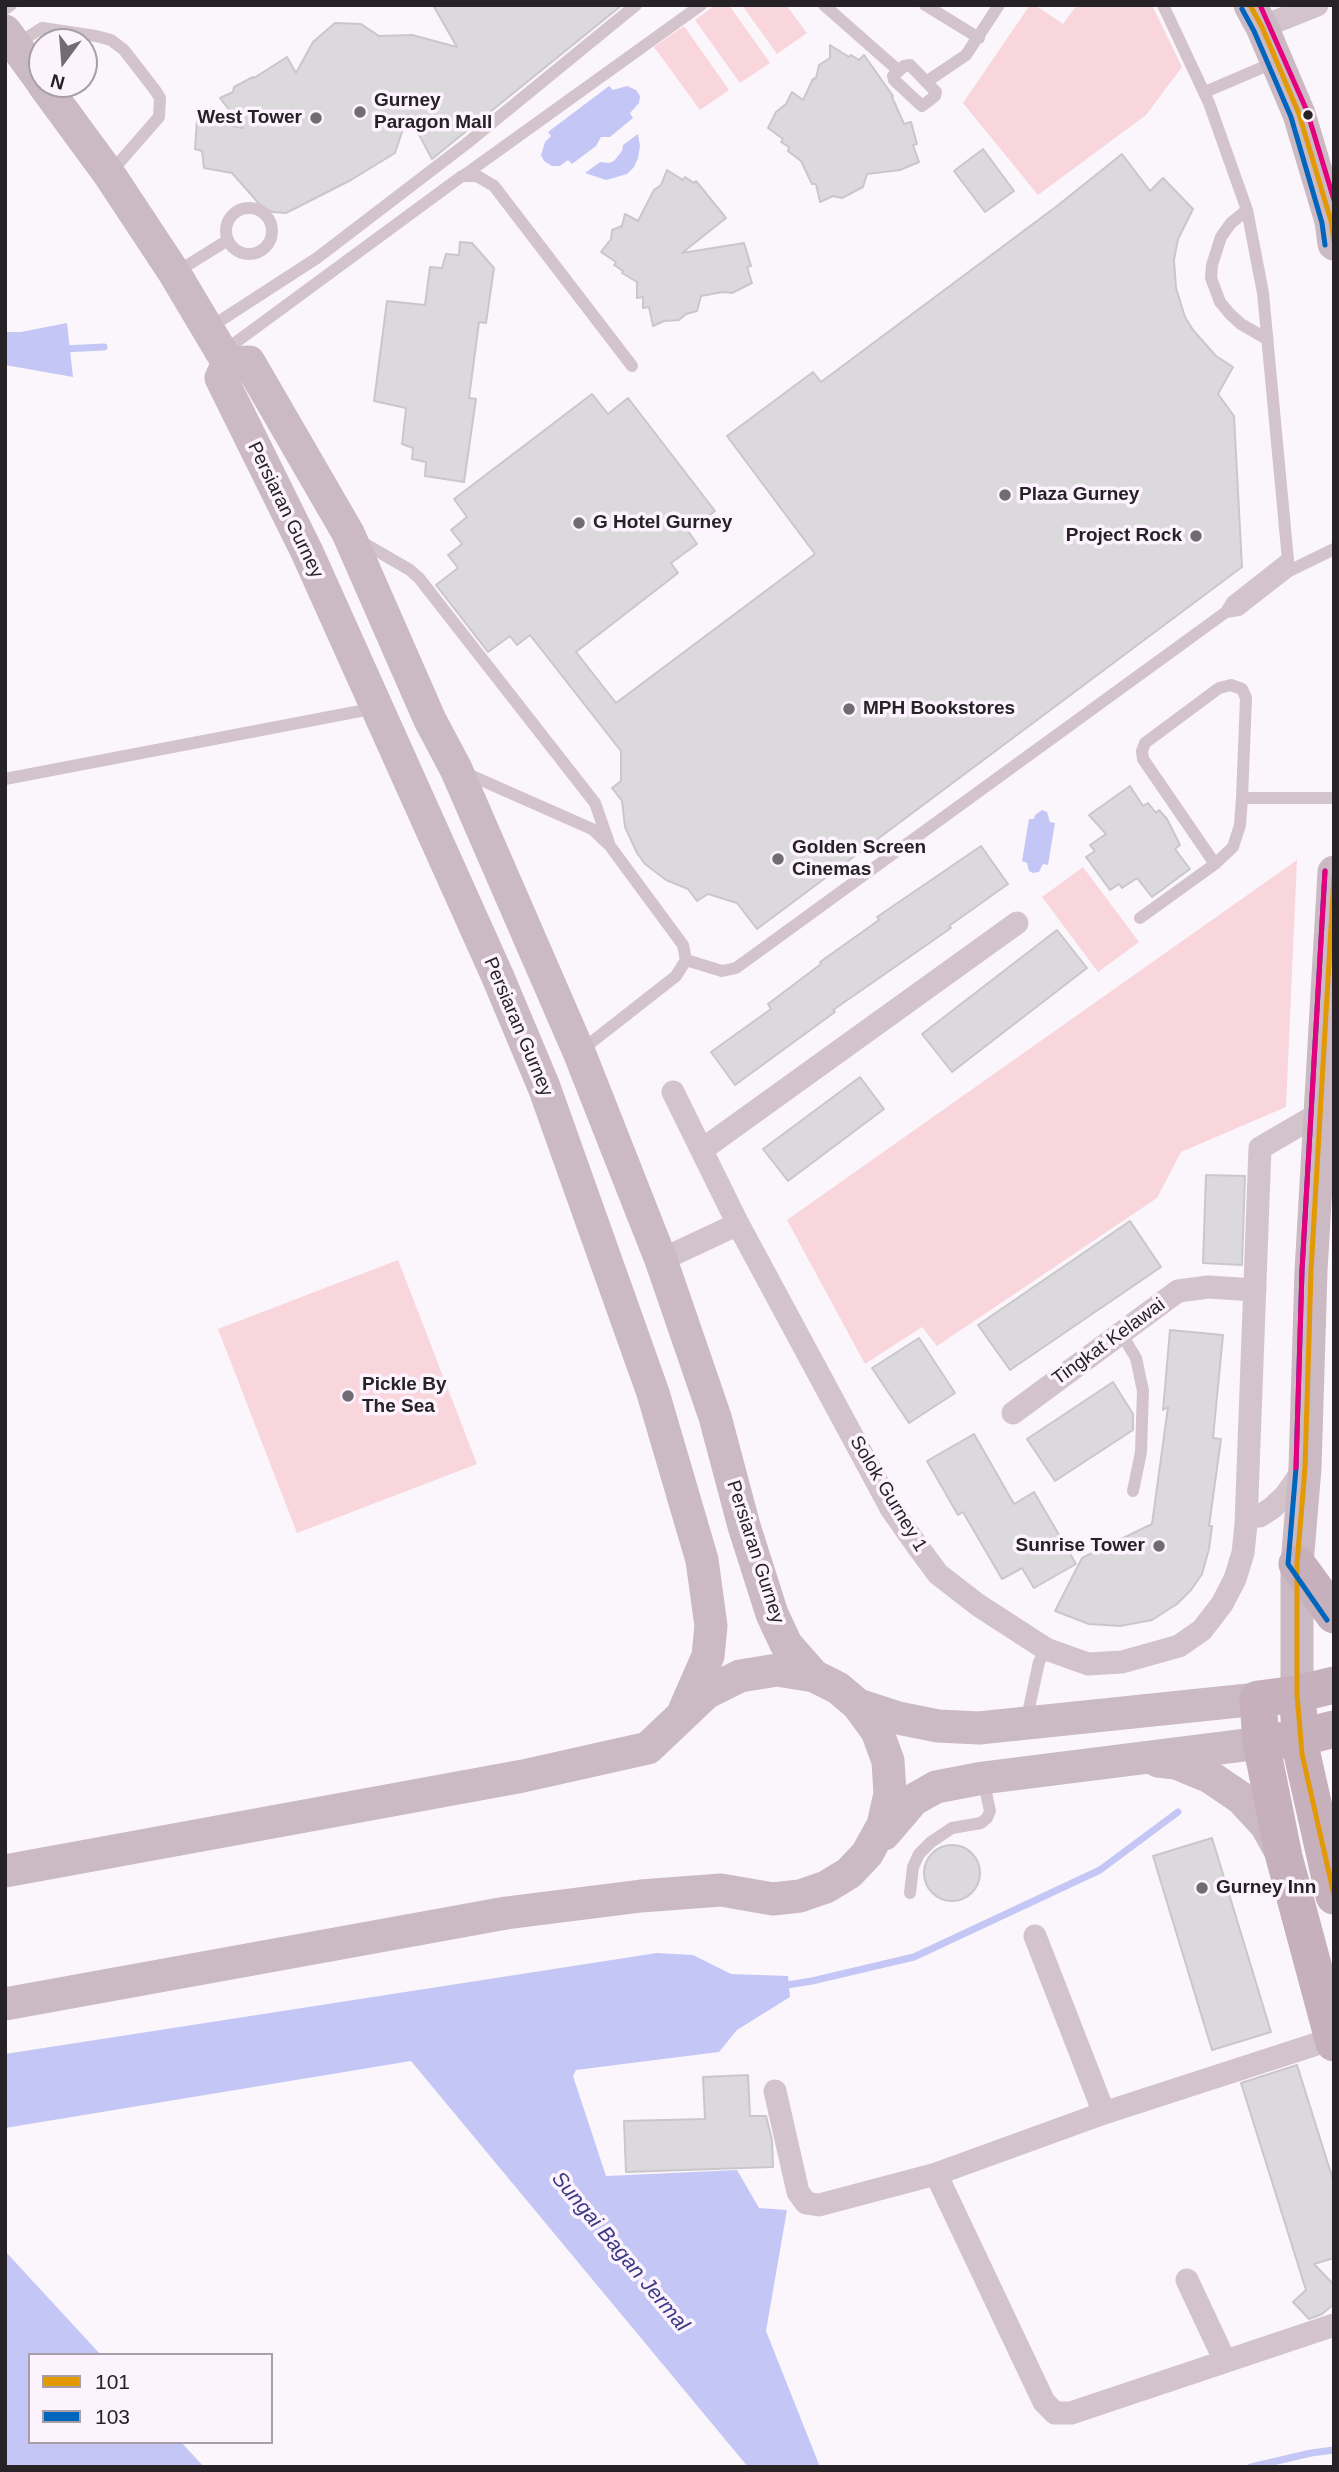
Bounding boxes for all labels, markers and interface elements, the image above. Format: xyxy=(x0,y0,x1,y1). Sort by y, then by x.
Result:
north arrow xyxy=(28,28,98,98)
text: N xyxy=(48,70,67,94)
place label: Gurney Paragon Mall xyxy=(374,90,492,134)
marker: Gurney Paragon Mall xyxy=(352,104,368,120)
place label: West Tower xyxy=(197,107,302,129)
unlabelled marker xyxy=(1301,108,1315,122)
marker: West Tower xyxy=(308,110,324,126)
street label: Persiaran Gurney xyxy=(242,438,328,582)
place label: Plaza Gurney xyxy=(1019,484,1139,506)
marker: Plaza Gurney xyxy=(997,487,1013,503)
place label: G Hotel Gurney xyxy=(593,512,732,534)
marker: G Hotel Gurney xyxy=(571,515,587,531)
place label: Project Rock xyxy=(1066,525,1182,547)
marker: Project Rock xyxy=(1188,528,1204,544)
place label: MPH Bookstores xyxy=(863,698,1015,720)
marker: MPH Bookstores xyxy=(841,701,857,717)
place label: Golden Screen Cinemas xyxy=(792,837,926,881)
marker: Golden Screen Cinemas xyxy=(770,851,786,867)
street label: Persiaran Gurney xyxy=(478,954,558,1100)
street label: Tingkat Kelawai xyxy=(1048,1294,1170,1390)
place label: Pickle By The Sea xyxy=(362,1374,446,1418)
marker: Pickle By The Sea xyxy=(340,1388,356,1404)
street label: Solok Gurney 1 xyxy=(845,1432,931,1556)
street label: Persiaran Gurney xyxy=(721,1478,789,1626)
place label: Sunrise Tower xyxy=(1015,1535,1145,1557)
marker: Sunrise Tower xyxy=(1151,1538,1167,1554)
place label: Gurney Inn xyxy=(1216,1877,1316,1899)
marker: Gurney Inn xyxy=(1194,1880,1210,1896)
water label: Sungai Bagan Jermal xyxy=(546,2167,694,2337)
legend xyxy=(28,2353,273,2444)
text: 101 xyxy=(95,2370,130,2393)
text: 103 xyxy=(95,2405,130,2428)

